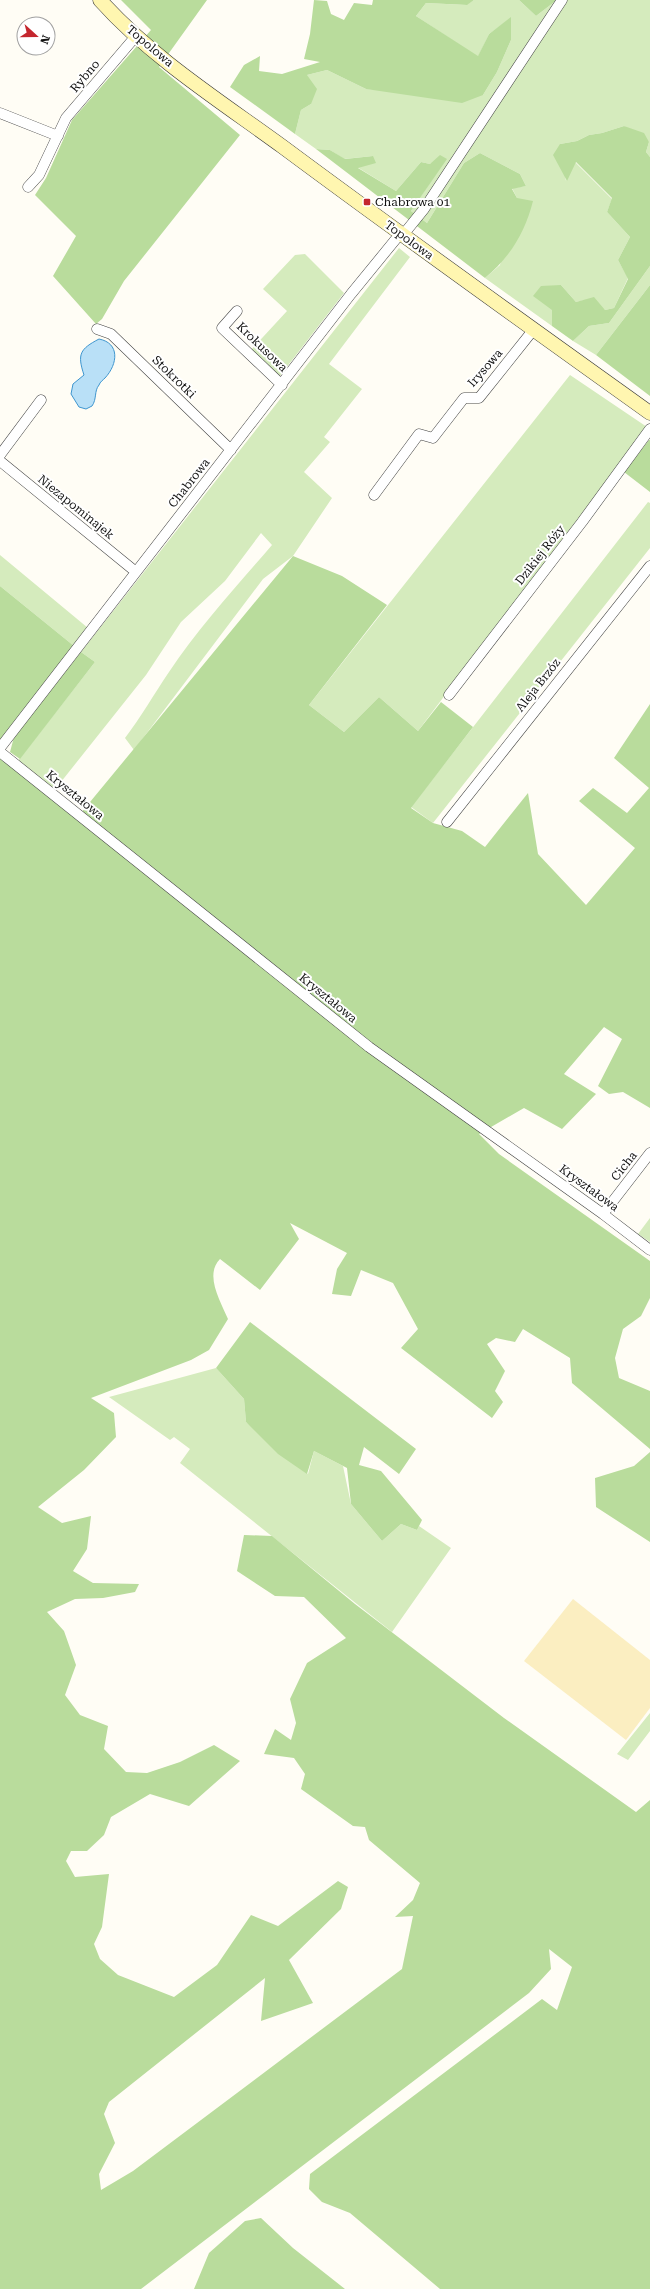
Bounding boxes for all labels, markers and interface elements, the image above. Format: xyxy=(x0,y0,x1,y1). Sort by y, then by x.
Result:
north arrow xyxy=(16,16,56,56)
street label: Topolowa xyxy=(124,22,177,70)
text: N xyxy=(37,33,52,46)
street label: Rybno xyxy=(67,57,103,95)
place label: Chabrowa 01 xyxy=(375,195,451,209)
marker: Chabrowa 01 xyxy=(362,197,372,207)
street label: Topolowa xyxy=(382,218,437,263)
street label: Krokusowa xyxy=(234,319,291,375)
street label: Irysowa xyxy=(465,346,506,390)
street label: Stokrotki xyxy=(149,353,199,401)
street label: Chabrowa xyxy=(165,455,213,510)
street label: Niezapominajek xyxy=(35,472,117,542)
street label: Dzikiej Róży xyxy=(512,522,568,588)
street label: Aleja Brzóz xyxy=(513,655,563,714)
street label: Kryształowa xyxy=(43,767,107,823)
street label: Kryształowa xyxy=(296,970,360,1026)
street label: Cicha xyxy=(608,1148,640,1184)
street label: Kryształowa xyxy=(556,1162,622,1215)

